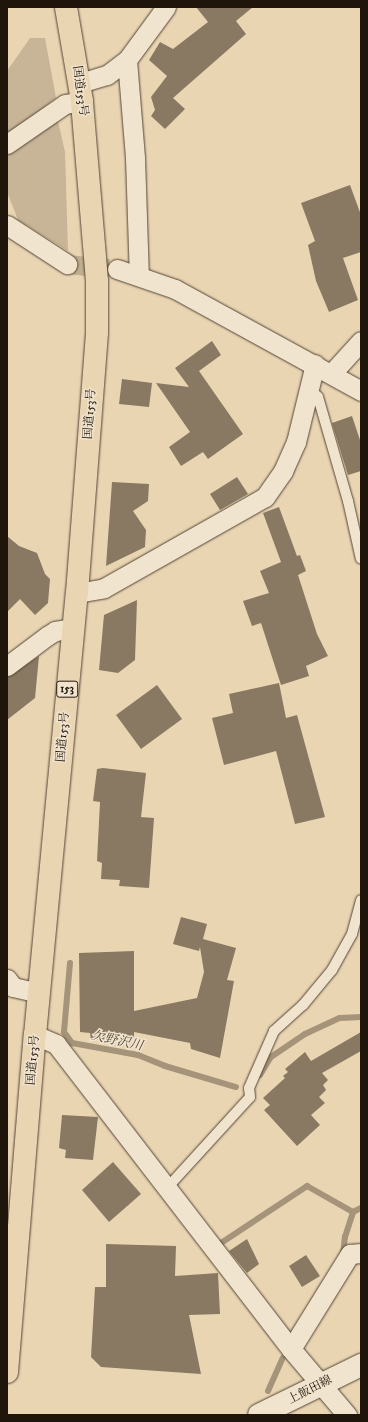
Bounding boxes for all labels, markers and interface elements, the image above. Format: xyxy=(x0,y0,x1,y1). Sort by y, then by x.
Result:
street label: 国道153号 xyxy=(69,65,91,117)
street label: 国道153号 xyxy=(81,388,99,440)
road number: 153 xyxy=(56,680,78,698)
street label: 国道153号 xyxy=(54,711,72,763)
water label: 欠野沢川 xyxy=(90,1028,144,1054)
street label: 国道153号 xyxy=(24,1034,42,1086)
street label: 上飯田線 xyxy=(285,1373,335,1407)

